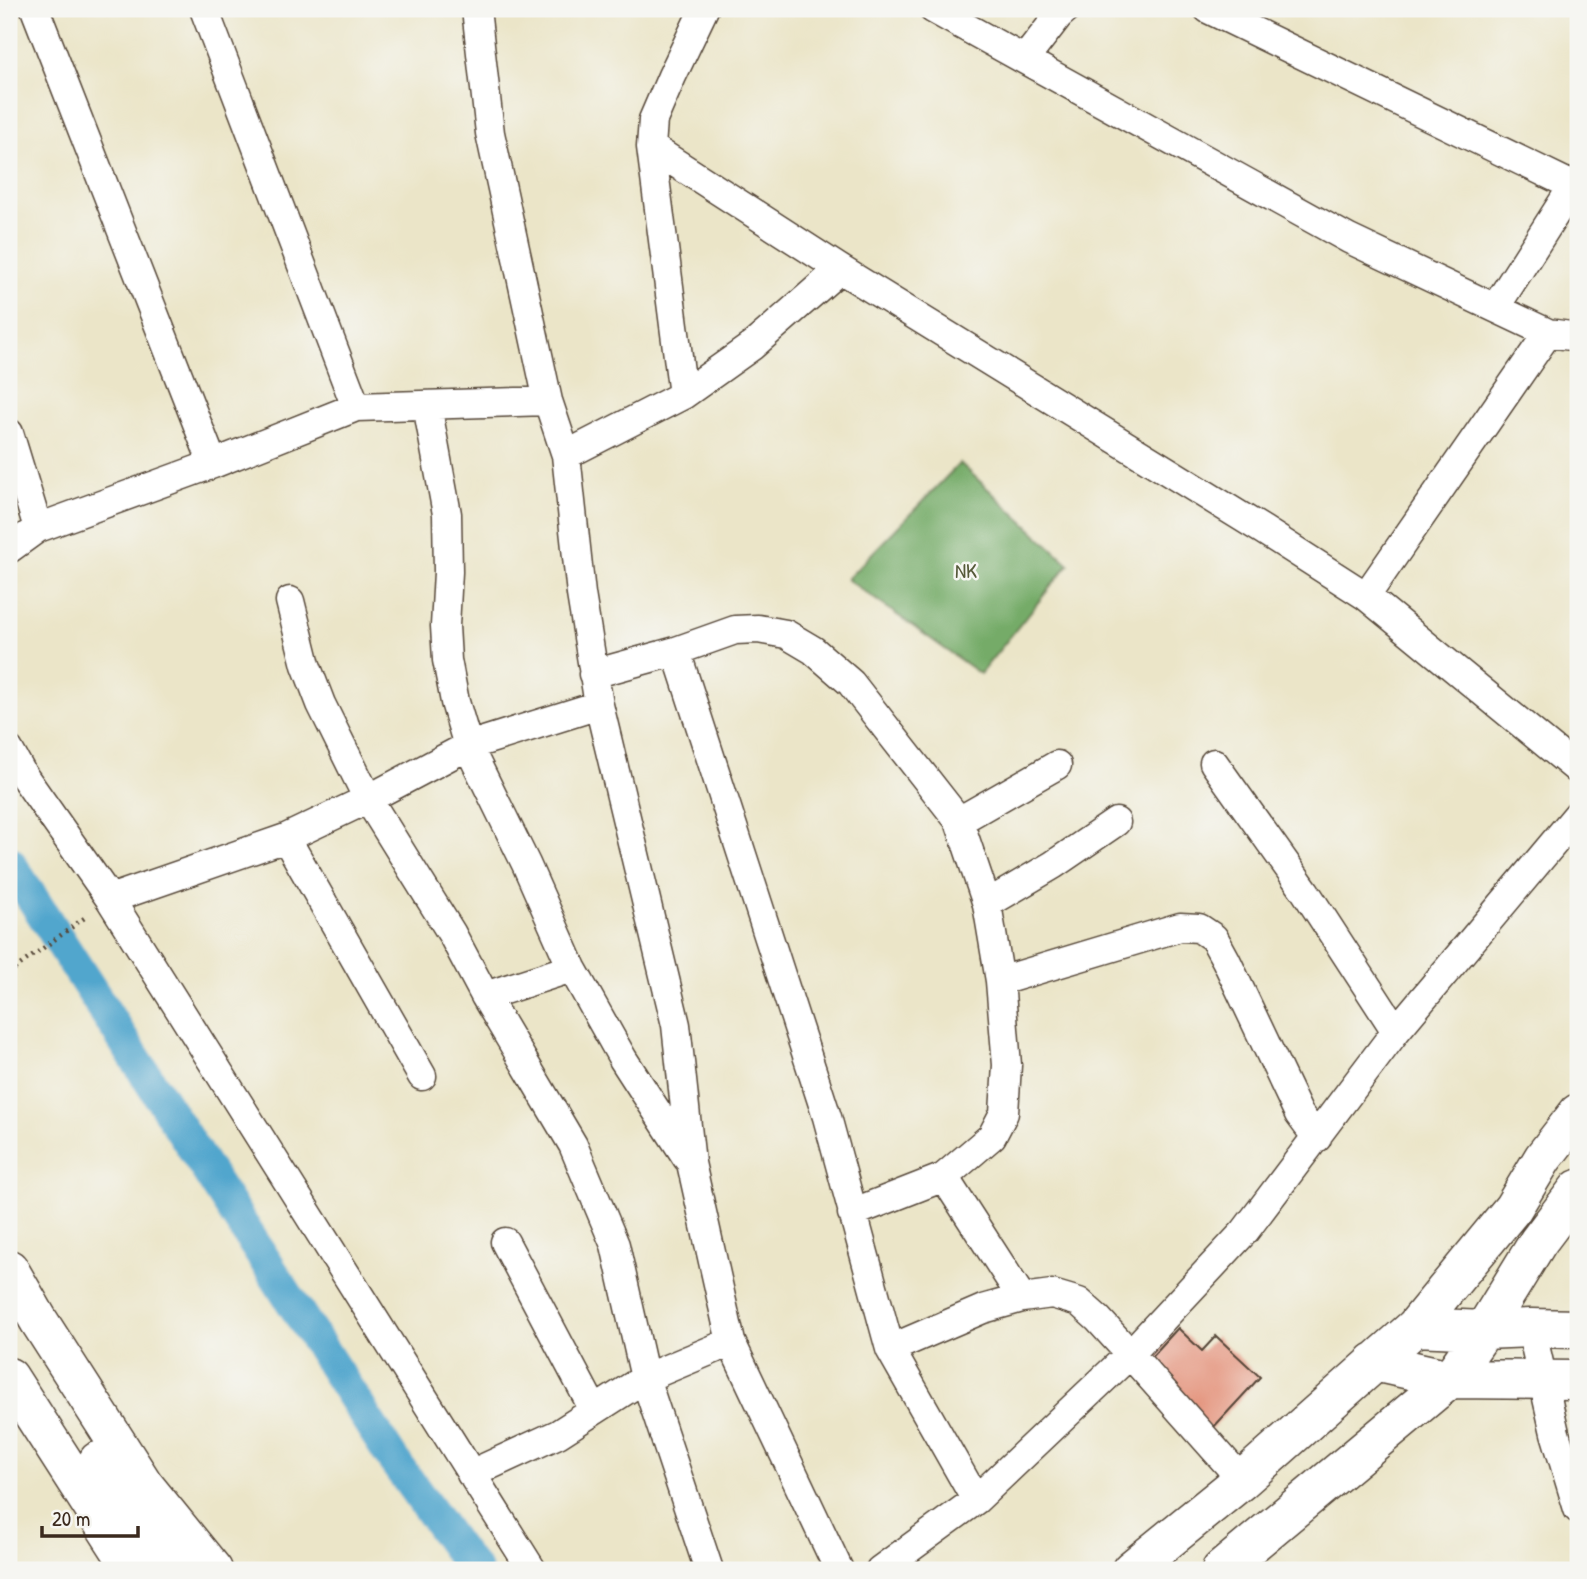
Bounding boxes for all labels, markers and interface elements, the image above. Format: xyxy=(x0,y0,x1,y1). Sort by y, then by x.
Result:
park label: NK xyxy=(955,556,977,585)
scale bar xyxy=(42,1495,138,1539)
text: 20 m xyxy=(52,1504,90,1533)

